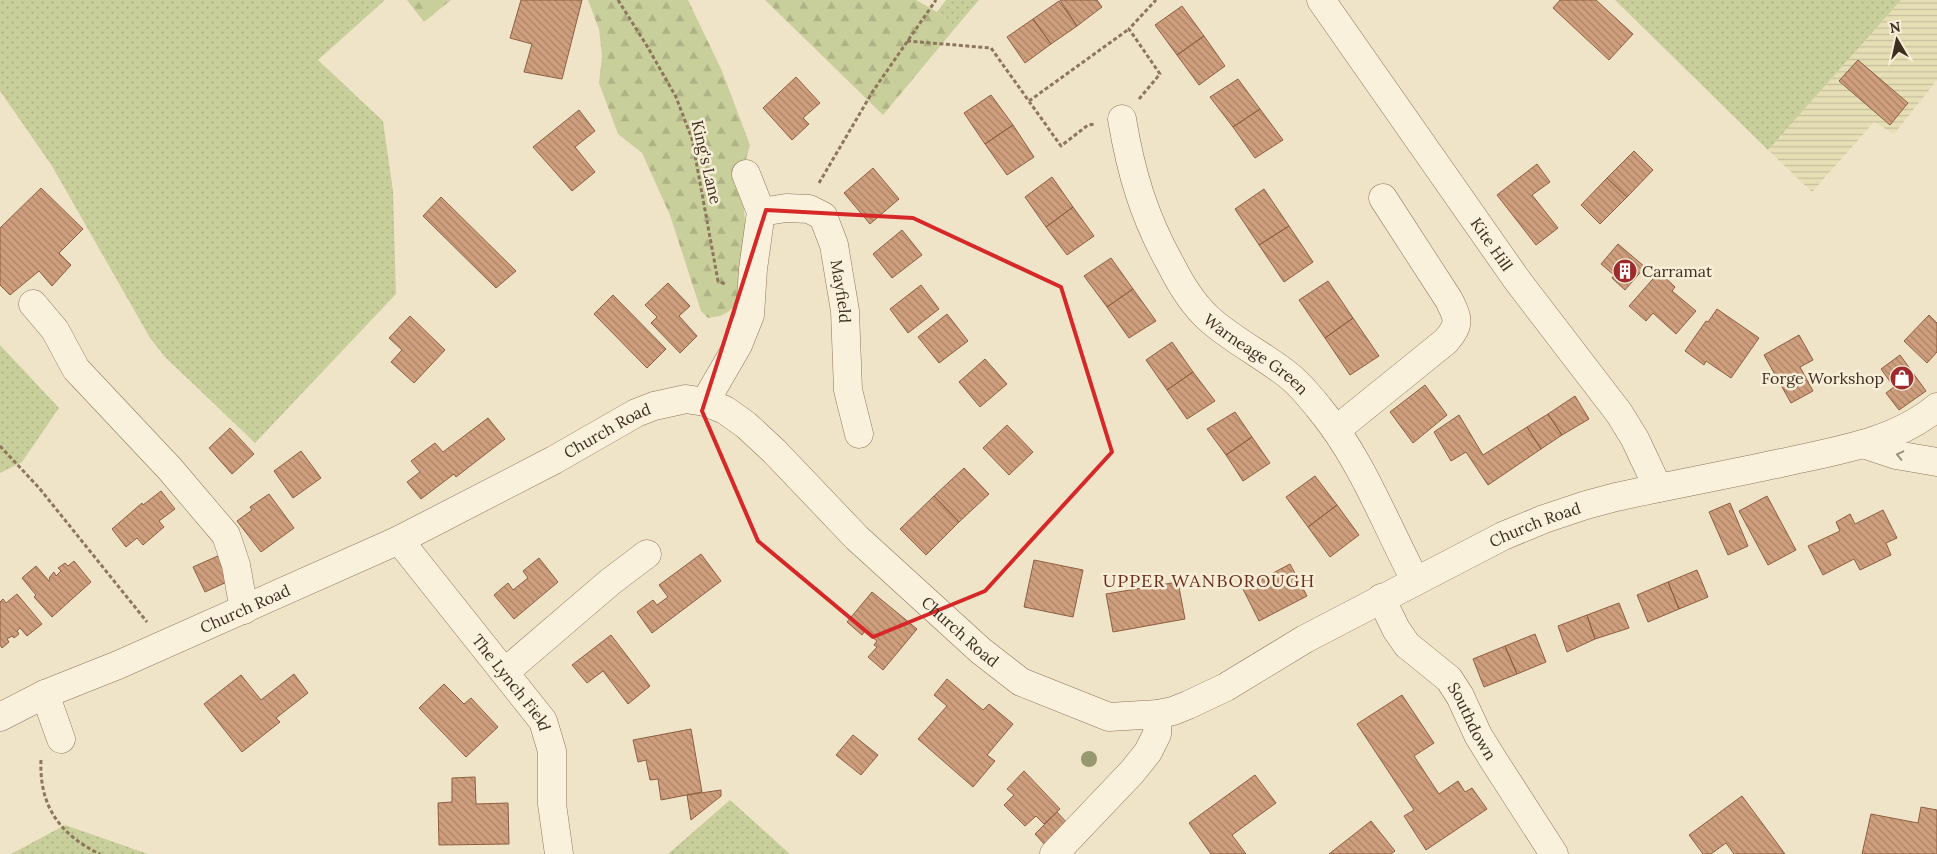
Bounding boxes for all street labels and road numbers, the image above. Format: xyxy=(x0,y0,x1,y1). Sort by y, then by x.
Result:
street label: King's Lane xyxy=(688,118,726,206)
street label: Kite Hill xyxy=(1466,214,1517,275)
street label: Mayfield xyxy=(827,258,855,324)
street label: Warneage Green xyxy=(1200,309,1313,399)
street label: Church Road xyxy=(560,398,654,462)
street label: Church Road xyxy=(1486,497,1584,551)
street label: Church Road xyxy=(197,580,294,637)
street label: Church Road xyxy=(918,592,1003,671)
street label: The Lynch Field xyxy=(468,630,555,734)
street label: Southdown xyxy=(1444,678,1501,764)

